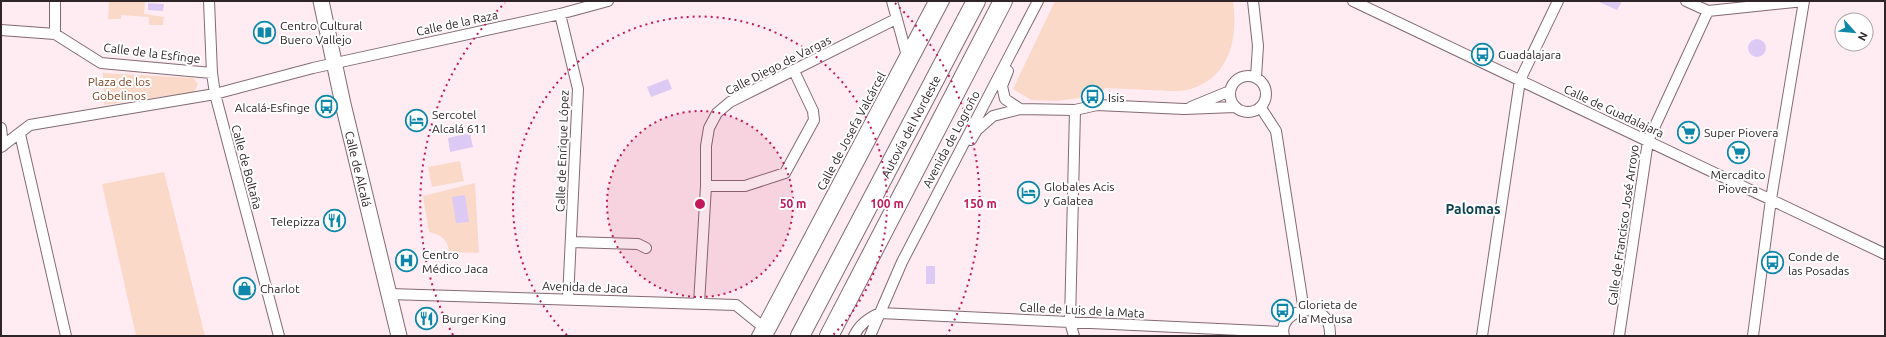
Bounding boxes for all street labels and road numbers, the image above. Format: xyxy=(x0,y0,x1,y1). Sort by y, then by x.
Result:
street label: Calle de la Raza xyxy=(415,8,499,38)
street label: Calle Diego de Vargas xyxy=(723,33,833,97)
street label: Calle de la Esfinge xyxy=(103,41,201,65)
street label: Calle de Josefa Valcárcel xyxy=(814,70,888,192)
street label: Autovía del Nordeste xyxy=(878,73,942,180)
street label: Calle de Guadalajara xyxy=(1562,82,1666,140)
street label: Avenida de Logroño xyxy=(920,88,982,190)
street label: Calle de Enrique López xyxy=(553,89,571,212)
street label: Calle de Boltaña xyxy=(229,123,265,211)
street label: Calle de Alcalá xyxy=(343,130,374,208)
street label: Calle de Francisco José Arroyo xyxy=(1605,144,1641,306)
street label: Avenida de Jaca xyxy=(542,279,628,295)
street label: Calle de Luis de la Mata xyxy=(1019,300,1145,320)

